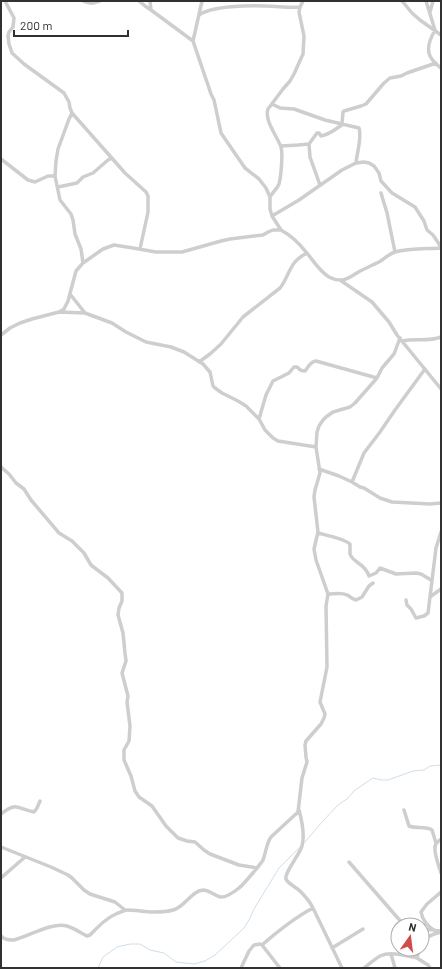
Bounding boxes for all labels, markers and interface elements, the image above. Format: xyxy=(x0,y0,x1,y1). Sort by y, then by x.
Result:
scale bar xyxy=(14,12,128,38)
text: 200 m xyxy=(20,18,52,32)
north arrow xyxy=(390,917,430,957)
text: N xyxy=(407,920,418,934)

